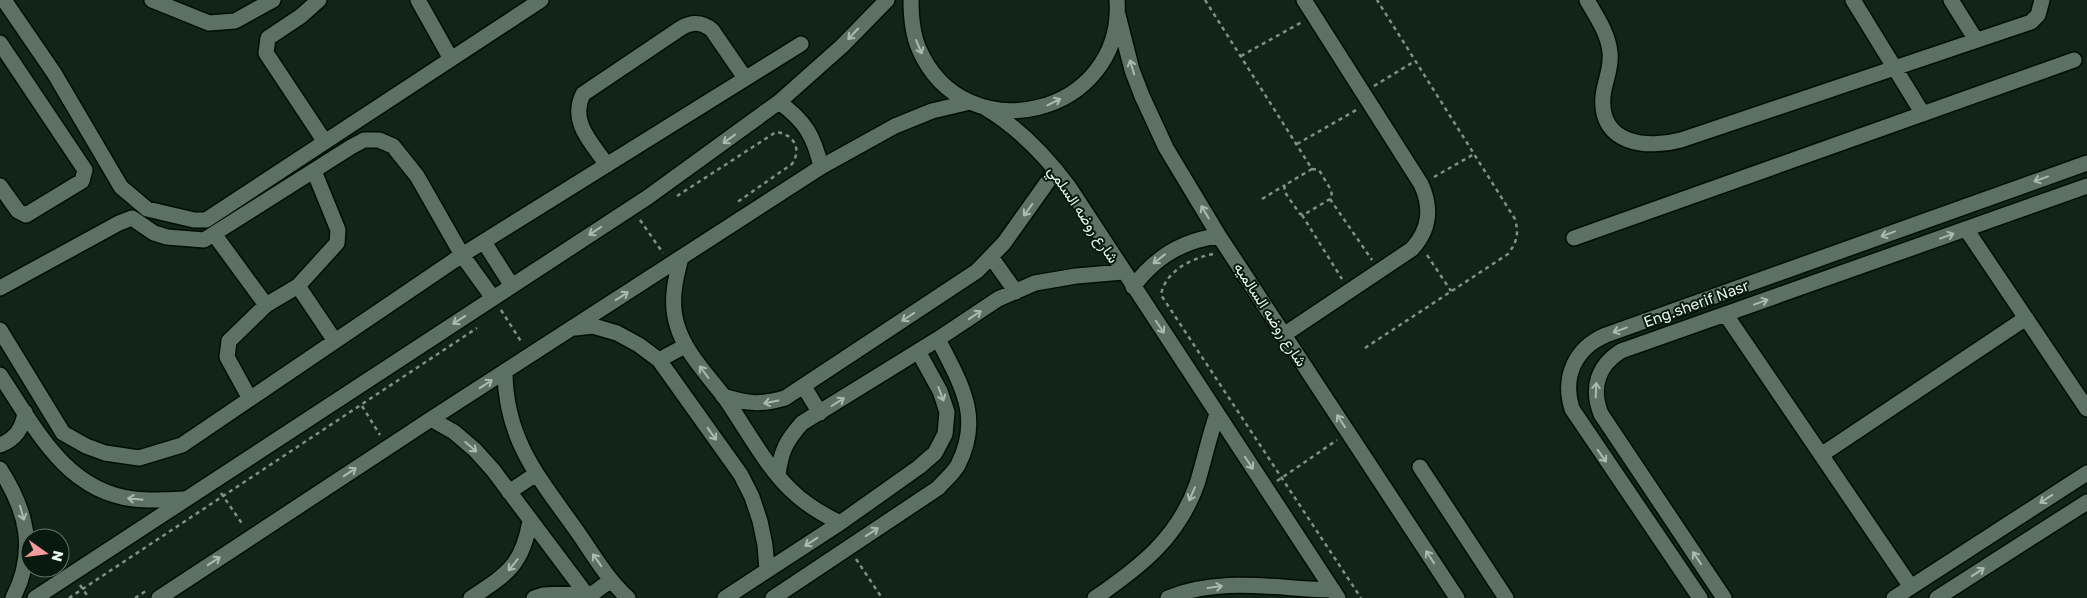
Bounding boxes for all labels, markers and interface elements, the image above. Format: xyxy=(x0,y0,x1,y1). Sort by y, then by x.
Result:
one-way arrow xyxy=(847,28,859,41)
one-way arrow xyxy=(915,39,925,54)
one-way arrow xyxy=(1126,59,1136,75)
one-way arrow xyxy=(1046,97,1061,107)
one-way arrow xyxy=(722,134,736,144)
street label: شارع روضه السلمي xyxy=(1041,162,1123,269)
one-way arrow xyxy=(2034,175,2049,184)
one-way arrow xyxy=(1023,203,1033,217)
one-way arrow xyxy=(1199,205,1209,219)
one-way arrow xyxy=(588,226,602,236)
one-way arrow xyxy=(1881,230,1896,239)
one-way arrow xyxy=(1939,231,1955,240)
one-way arrow xyxy=(1153,254,1166,265)
street label: شارع روضه السالميه xyxy=(1228,259,1311,371)
street label: Eng.sherif Nasr xyxy=(1641,276,1751,330)
one-way arrow xyxy=(615,290,629,300)
one-way arrow xyxy=(1753,297,1769,306)
one-way arrow xyxy=(967,309,981,319)
one-way arrow xyxy=(902,312,916,322)
one-way arrow xyxy=(452,315,466,325)
one-way arrow xyxy=(1155,320,1165,334)
one-way arrow xyxy=(1612,326,1628,335)
one-way arrow xyxy=(699,365,710,378)
one-way arrow xyxy=(478,378,492,388)
one-way arrow xyxy=(1592,383,1601,399)
one-way arrow xyxy=(936,386,946,401)
one-way arrow xyxy=(830,396,844,406)
one-way arrow xyxy=(763,398,779,407)
one-way arrow xyxy=(1336,415,1346,429)
one-way arrow xyxy=(707,427,717,441)
one-way arrow xyxy=(464,441,477,452)
one-way arrow xyxy=(1597,449,1607,463)
one-way arrow xyxy=(1244,456,1254,470)
one-way arrow xyxy=(342,467,356,477)
one-way arrow xyxy=(1187,486,1197,501)
one-way arrow xyxy=(127,494,143,504)
one-way arrow xyxy=(2039,494,2053,504)
one-way arrow xyxy=(17,504,27,520)
one-way arrow xyxy=(864,526,878,536)
north arrow xyxy=(20,528,70,578)
one-way arrow xyxy=(804,536,818,547)
text: N xyxy=(49,549,68,563)
one-way arrow xyxy=(1425,551,1435,565)
one-way arrow xyxy=(1692,551,1702,565)
one-way arrow xyxy=(592,553,602,567)
one-way arrow xyxy=(206,556,220,566)
one-way arrow xyxy=(507,559,518,572)
one-way arrow xyxy=(1971,566,1985,576)
one-way arrow xyxy=(1207,582,1223,592)

